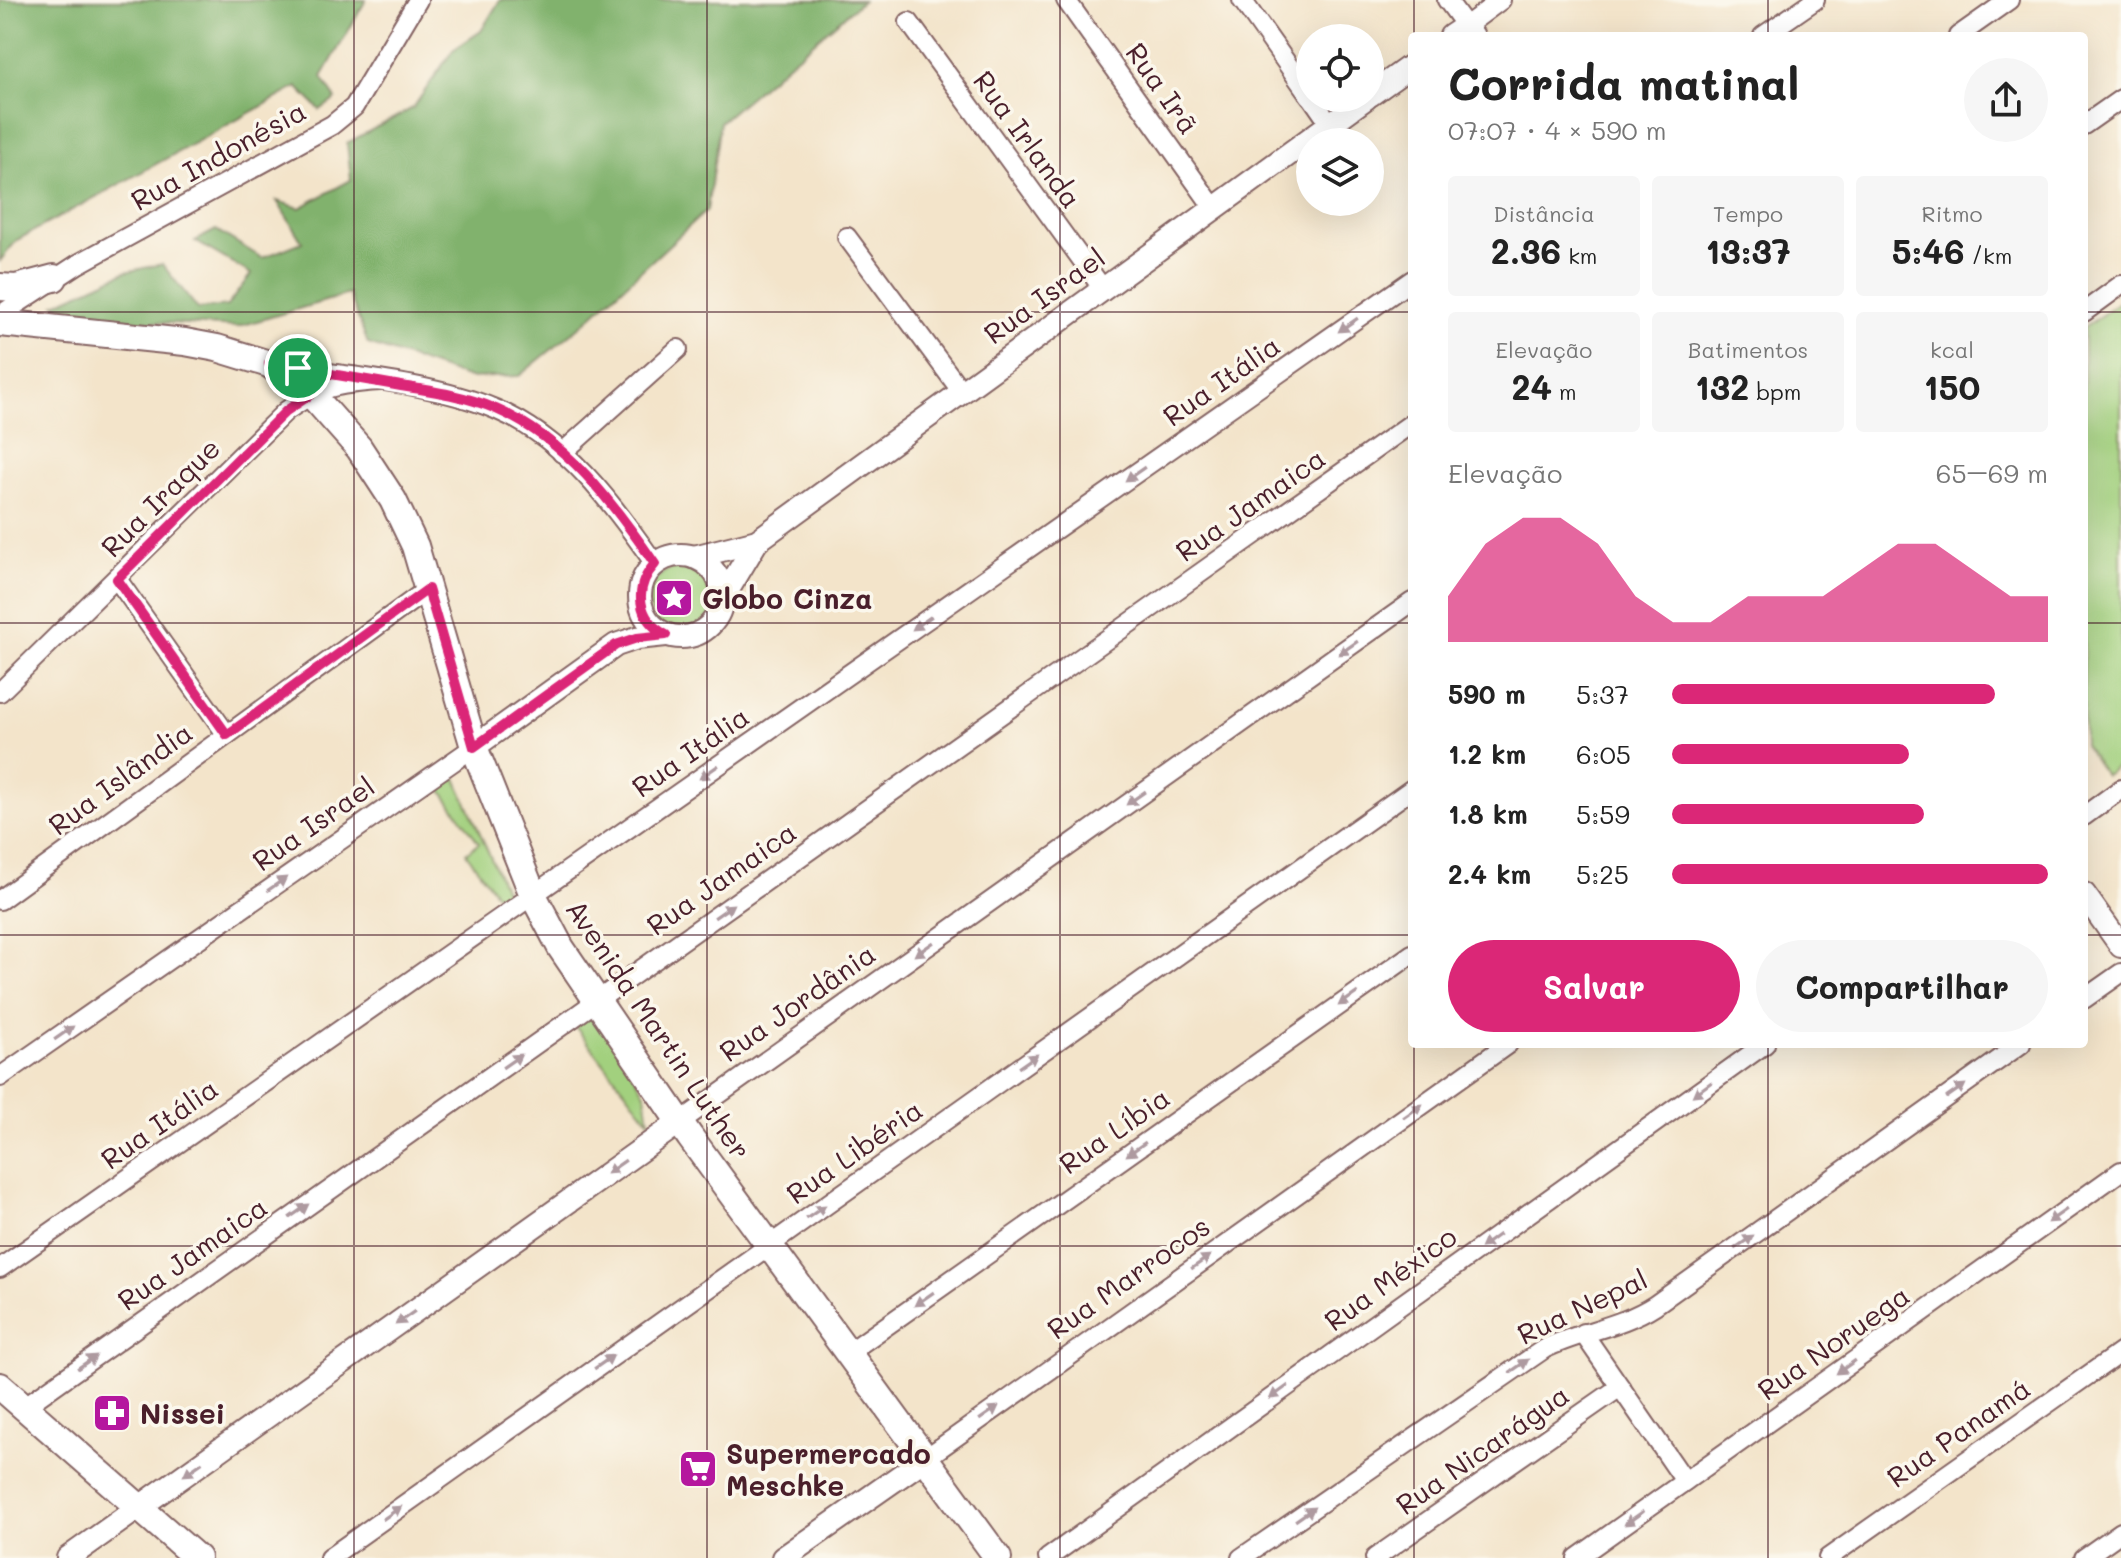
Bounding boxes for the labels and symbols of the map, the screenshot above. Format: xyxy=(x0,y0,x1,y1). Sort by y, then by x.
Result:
street label: Rua Irã xyxy=(1119,35,1207,141)
street label: Rua Irlanda xyxy=(966,63,1090,215)
street label: Rua Indonésia xyxy=(124,92,312,218)
street label: Rua Israel xyxy=(976,239,1112,351)
one-way arrow xyxy=(1338,317,1359,332)
street label: Rua Itália xyxy=(1155,327,1287,433)
pin xyxy=(264,334,332,402)
street label: Rua Iraque xyxy=(93,430,227,564)
street label: Rua Jamaica xyxy=(1168,439,1332,569)
one-way arrow xyxy=(1125,466,1146,481)
place icon: Globo Cinza xyxy=(653,577,695,619)
place label: Globo Cinza xyxy=(702,580,872,616)
one-way arrow xyxy=(912,615,933,630)
one-way arrow xyxy=(1338,639,1359,655)
street label: Rua Itália xyxy=(624,698,756,804)
street label: Rua Islândia xyxy=(41,714,199,842)
one-way arrow xyxy=(699,764,720,779)
street label: Rua Israel xyxy=(245,768,381,878)
one-way arrow xyxy=(1126,790,1147,805)
street label: Rua Jamaica xyxy=(639,813,803,943)
one-way arrow xyxy=(267,877,288,892)
street label: Avenida Martin Luther xyxy=(559,892,759,1166)
one-way arrow xyxy=(713,904,734,919)
street label: Rua Jordânia xyxy=(712,935,882,1069)
one-way arrow xyxy=(914,941,935,956)
one-way arrow xyxy=(1338,991,1359,1006)
one-way arrow xyxy=(53,1026,74,1041)
one-way arrow xyxy=(501,1054,522,1069)
one-way arrow xyxy=(1018,1054,1039,1069)
street label: Rua Itália xyxy=(93,1070,225,1176)
street label: Rua Líbia xyxy=(1052,1079,1176,1181)
one-way arrow xyxy=(1691,1081,1712,1097)
one-way arrow xyxy=(1946,1083,1967,1099)
street label: Rua Libéria xyxy=(779,1091,929,1211)
one-way arrow xyxy=(1403,1104,1424,1120)
one-way arrow xyxy=(1125,1141,1147,1157)
one-way arrow xyxy=(606,1159,627,1174)
street label: Rua Jamaica xyxy=(110,1188,274,1318)
one-way arrow xyxy=(289,1204,310,1219)
one-way arrow xyxy=(806,1205,827,1220)
street label: Rua Marrocos xyxy=(1040,1208,1216,1346)
one-way arrow xyxy=(2047,1208,2068,1223)
street label: Rua México xyxy=(1317,1218,1463,1338)
one-way arrow xyxy=(1480,1233,1501,1248)
one-way arrow xyxy=(1734,1234,1755,1250)
one-way arrow xyxy=(1191,1255,1212,1270)
street label: Rua Nepal xyxy=(1511,1260,1653,1352)
street label: Rua Noruega xyxy=(1750,1276,1916,1408)
one-way arrow xyxy=(913,1291,934,1306)
one-way arrow xyxy=(394,1310,415,1325)
one-way arrow xyxy=(77,1355,98,1370)
one-way arrow xyxy=(594,1355,615,1370)
one-way arrow xyxy=(1509,1359,1530,1374)
one-way arrow xyxy=(1835,1359,1856,1374)
street label: Rua Panamá xyxy=(1879,1369,2037,1495)
street label: Rua Nicarágua xyxy=(1388,1376,1576,1522)
one-way arrow xyxy=(1268,1384,1290,1400)
pharmacy icon: Nissei xyxy=(91,1392,133,1434)
place label: Nissei xyxy=(140,1395,225,1431)
one-way arrow xyxy=(979,1405,1000,1421)
place label: Supermercado Meschke xyxy=(726,1435,931,1503)
supermarket icon: Supermercado Meschke xyxy=(677,1448,719,1490)
one-way arrow xyxy=(182,1461,203,1476)
one-way arrow xyxy=(382,1506,403,1521)
one-way arrow xyxy=(1295,1507,1316,1522)
one-way arrow xyxy=(1624,1509,1644,1525)

